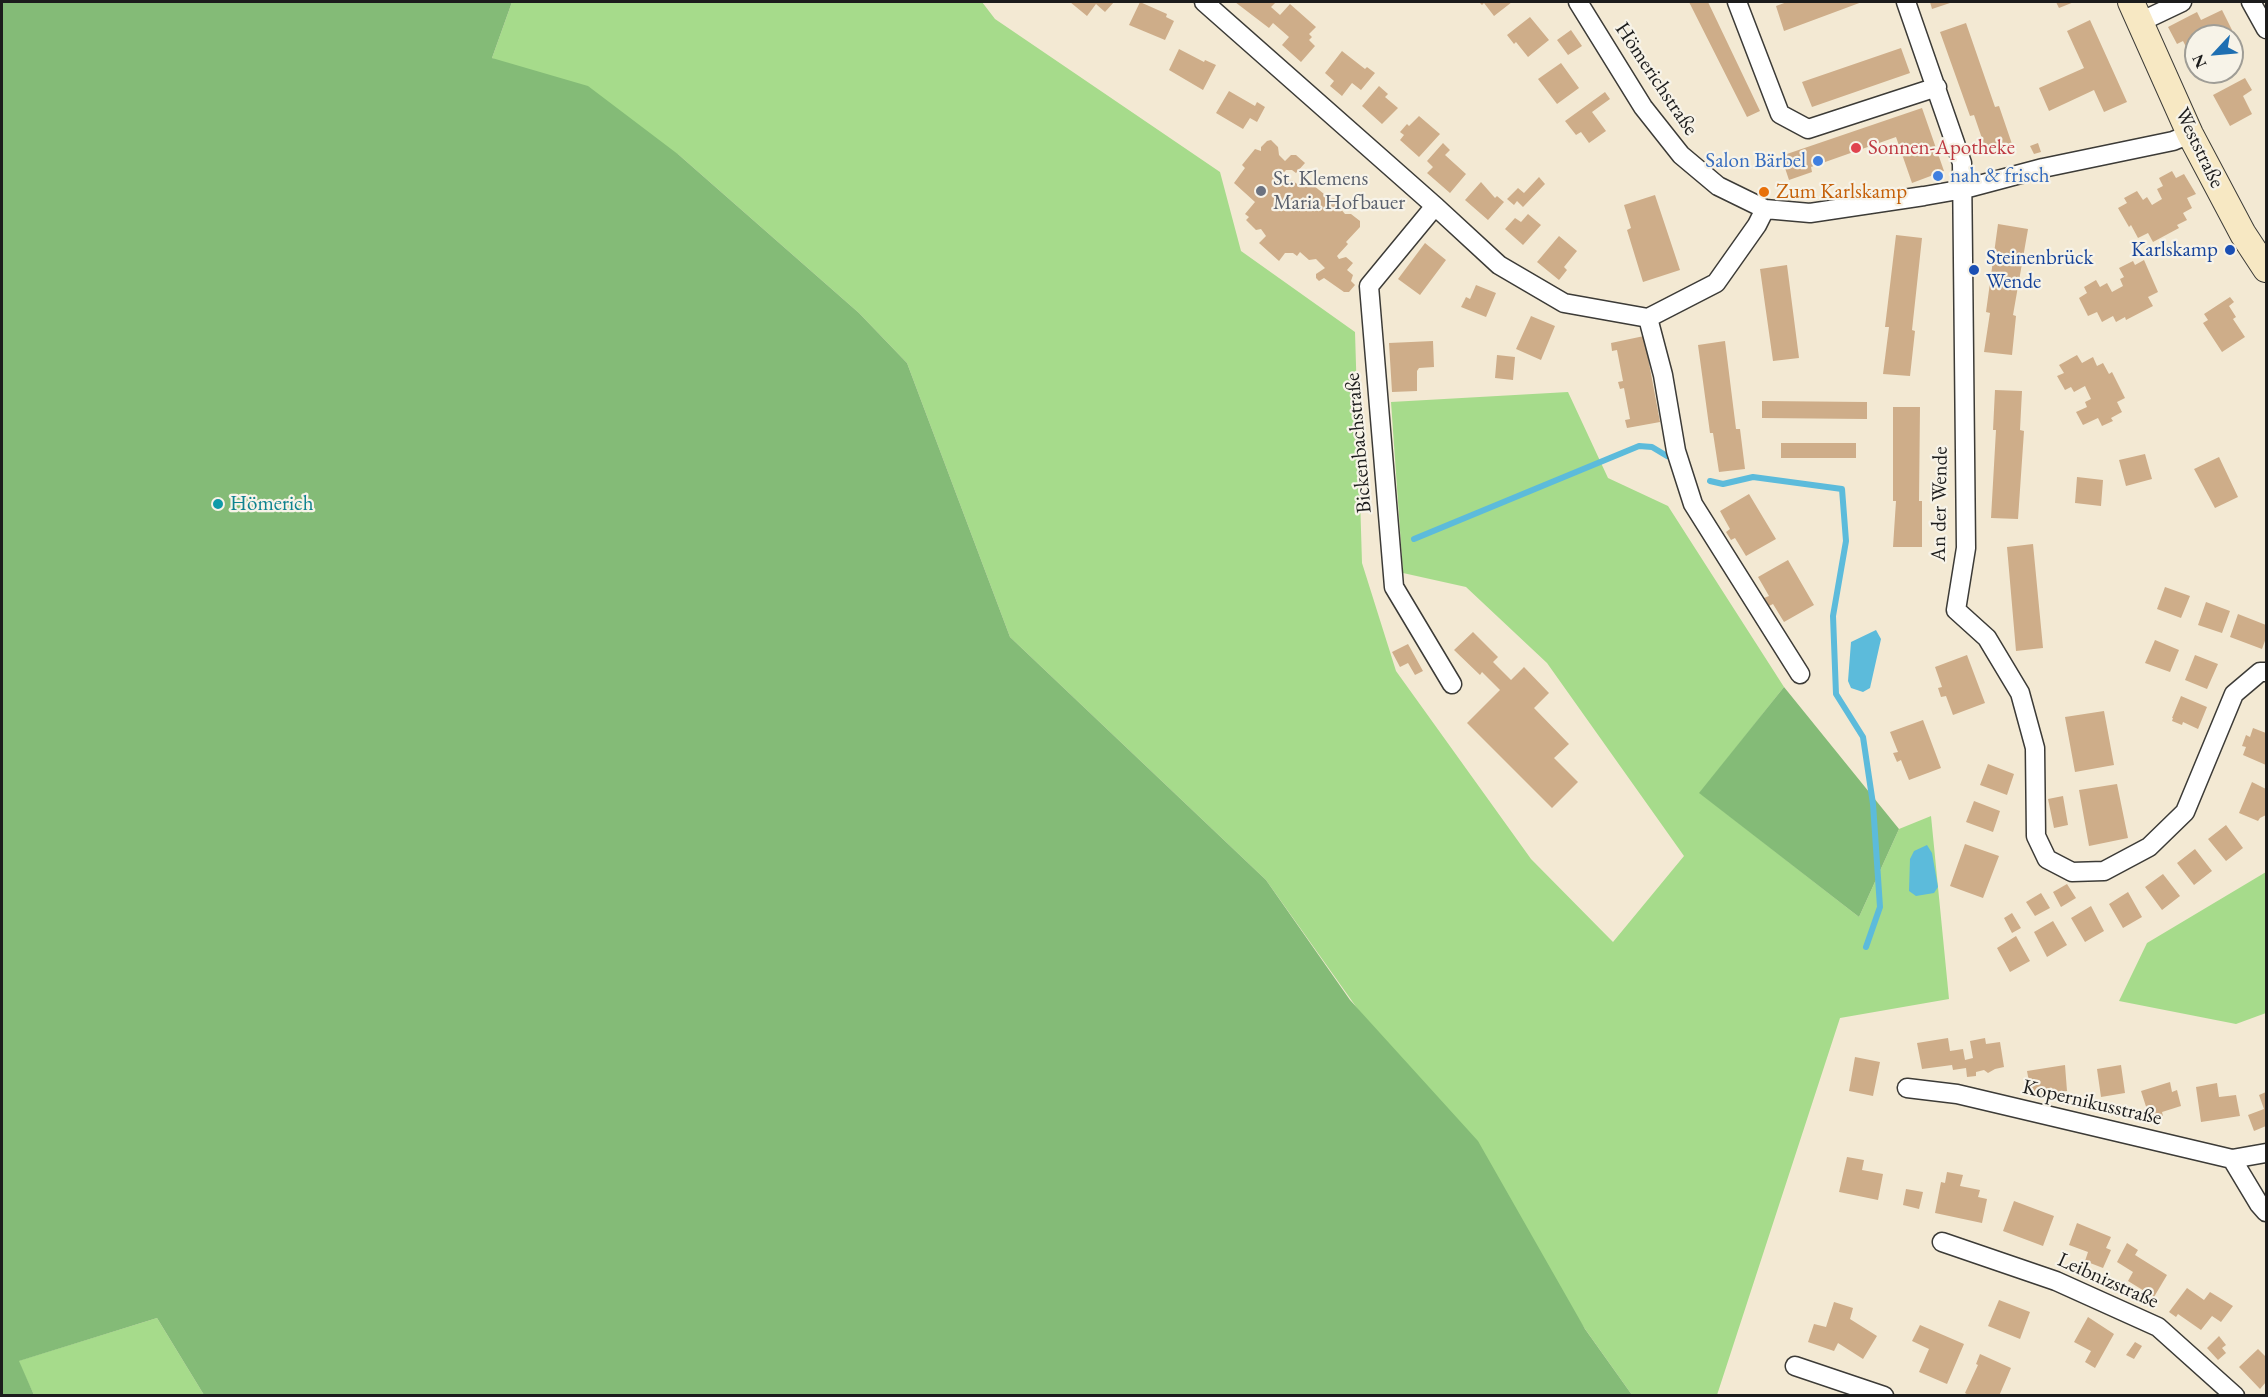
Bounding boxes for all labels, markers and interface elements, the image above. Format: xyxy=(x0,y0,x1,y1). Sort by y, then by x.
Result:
street label: Hömerichstraße xyxy=(1609,18,1703,140)
north arrow xyxy=(2184,24,2244,84)
text: N xyxy=(2187,51,2211,72)
street label: Weststraße xyxy=(2169,104,2229,192)
place label: Sonnen-Apotheke xyxy=(1868,135,2015,161)
marker: Sonnen-Apotheke xyxy=(1849,141,1863,155)
place label: Salon Bärbel xyxy=(1705,148,1806,174)
marker: Salon Bärbel xyxy=(1811,154,1825,168)
place label: nah & frisch xyxy=(1950,163,2050,189)
place label: St. Klemens Maria Hofbauer xyxy=(1273,166,1405,216)
marker: nah & frisch xyxy=(1931,169,1945,183)
place label: Zum Karlskamp xyxy=(1776,179,1907,205)
marker: St. Klemens Maria Hofbauer xyxy=(1254,184,1268,198)
marker: Zum Karlskamp xyxy=(1757,185,1771,199)
place label: Karlskamp xyxy=(2131,237,2218,263)
marker: Karlskamp xyxy=(2223,243,2237,257)
place label: Steinenbrück Wende xyxy=(1986,245,2093,295)
marker: Steinenbrück Wende xyxy=(1967,263,1981,277)
street label: Bickenbachstraße xyxy=(1340,372,1378,514)
street label: An der Wende xyxy=(1926,446,1954,562)
place label: Hömerich xyxy=(230,491,313,517)
marker: Hömerich xyxy=(211,497,225,511)
street label: Kopernikusstraße xyxy=(2020,1075,2164,1131)
street label: Leibnizstraße xyxy=(2053,1248,2163,1314)

